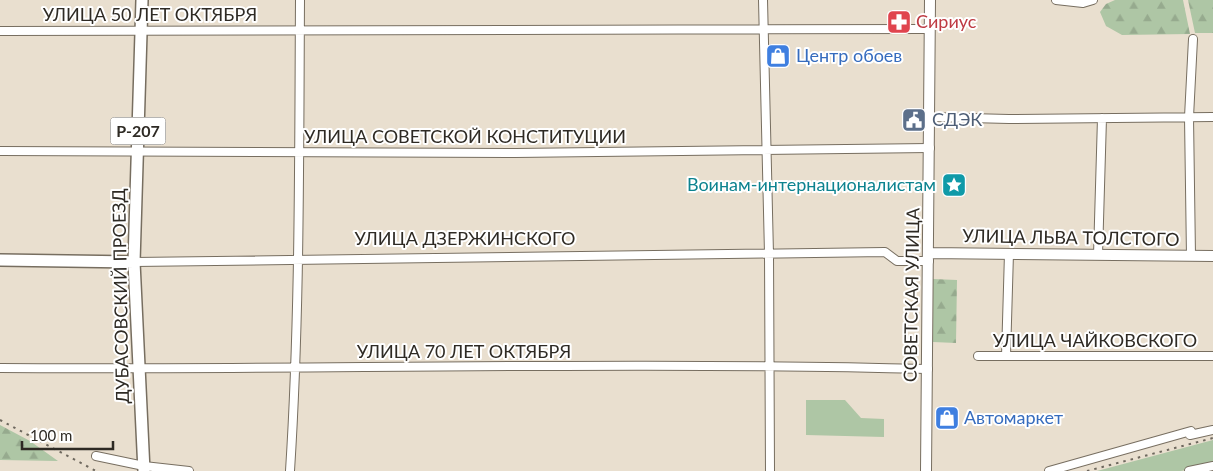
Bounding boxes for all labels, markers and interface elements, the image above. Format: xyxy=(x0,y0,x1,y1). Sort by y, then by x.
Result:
street label: УЛИЦА 50 ЛЕТ ОКТЯБРЯ xyxy=(43,3,257,25)
pharmacy icon: Сириус xyxy=(886,9,912,35)
place label: Сириус xyxy=(916,10,977,32)
shop icon: Центр обоев xyxy=(765,43,791,69)
place label: Центр обоев xyxy=(796,44,902,66)
public building icon: СДЭК xyxy=(901,107,927,133)
place label: СДЭК xyxy=(932,108,982,130)
road number: Р-207 xyxy=(110,118,166,144)
street label: УЛИЦА СОВЕТСКОЙ КОНСТИТУЦИИ xyxy=(304,125,626,147)
place icon: Воинам-интернационалистам xyxy=(941,172,967,198)
place label: Воинам-интернационалистам xyxy=(687,173,936,195)
street label: ДУБАСОВСКИЙ ПРОЕЗД xyxy=(107,188,133,404)
street label: СОВЕТСКАЯ УЛИЦА xyxy=(898,207,924,382)
street label: УЛИЦА ЛЬВА ТОЛСТОГО xyxy=(962,224,1180,250)
street label: УЛИЦА ДЗЕРЖИНСКОГО xyxy=(355,227,575,249)
street label: УЛИЦА ЧАЙКОВСКОГО xyxy=(993,329,1197,351)
street label: УЛИЦА 70 ЛЕТ ОКТЯБРЯ xyxy=(357,340,571,362)
shop icon: Автомаркет xyxy=(934,405,960,431)
place label: Автомаркет xyxy=(964,406,1063,428)
scale bar xyxy=(22,418,114,450)
text: 100 m xyxy=(30,426,72,444)

